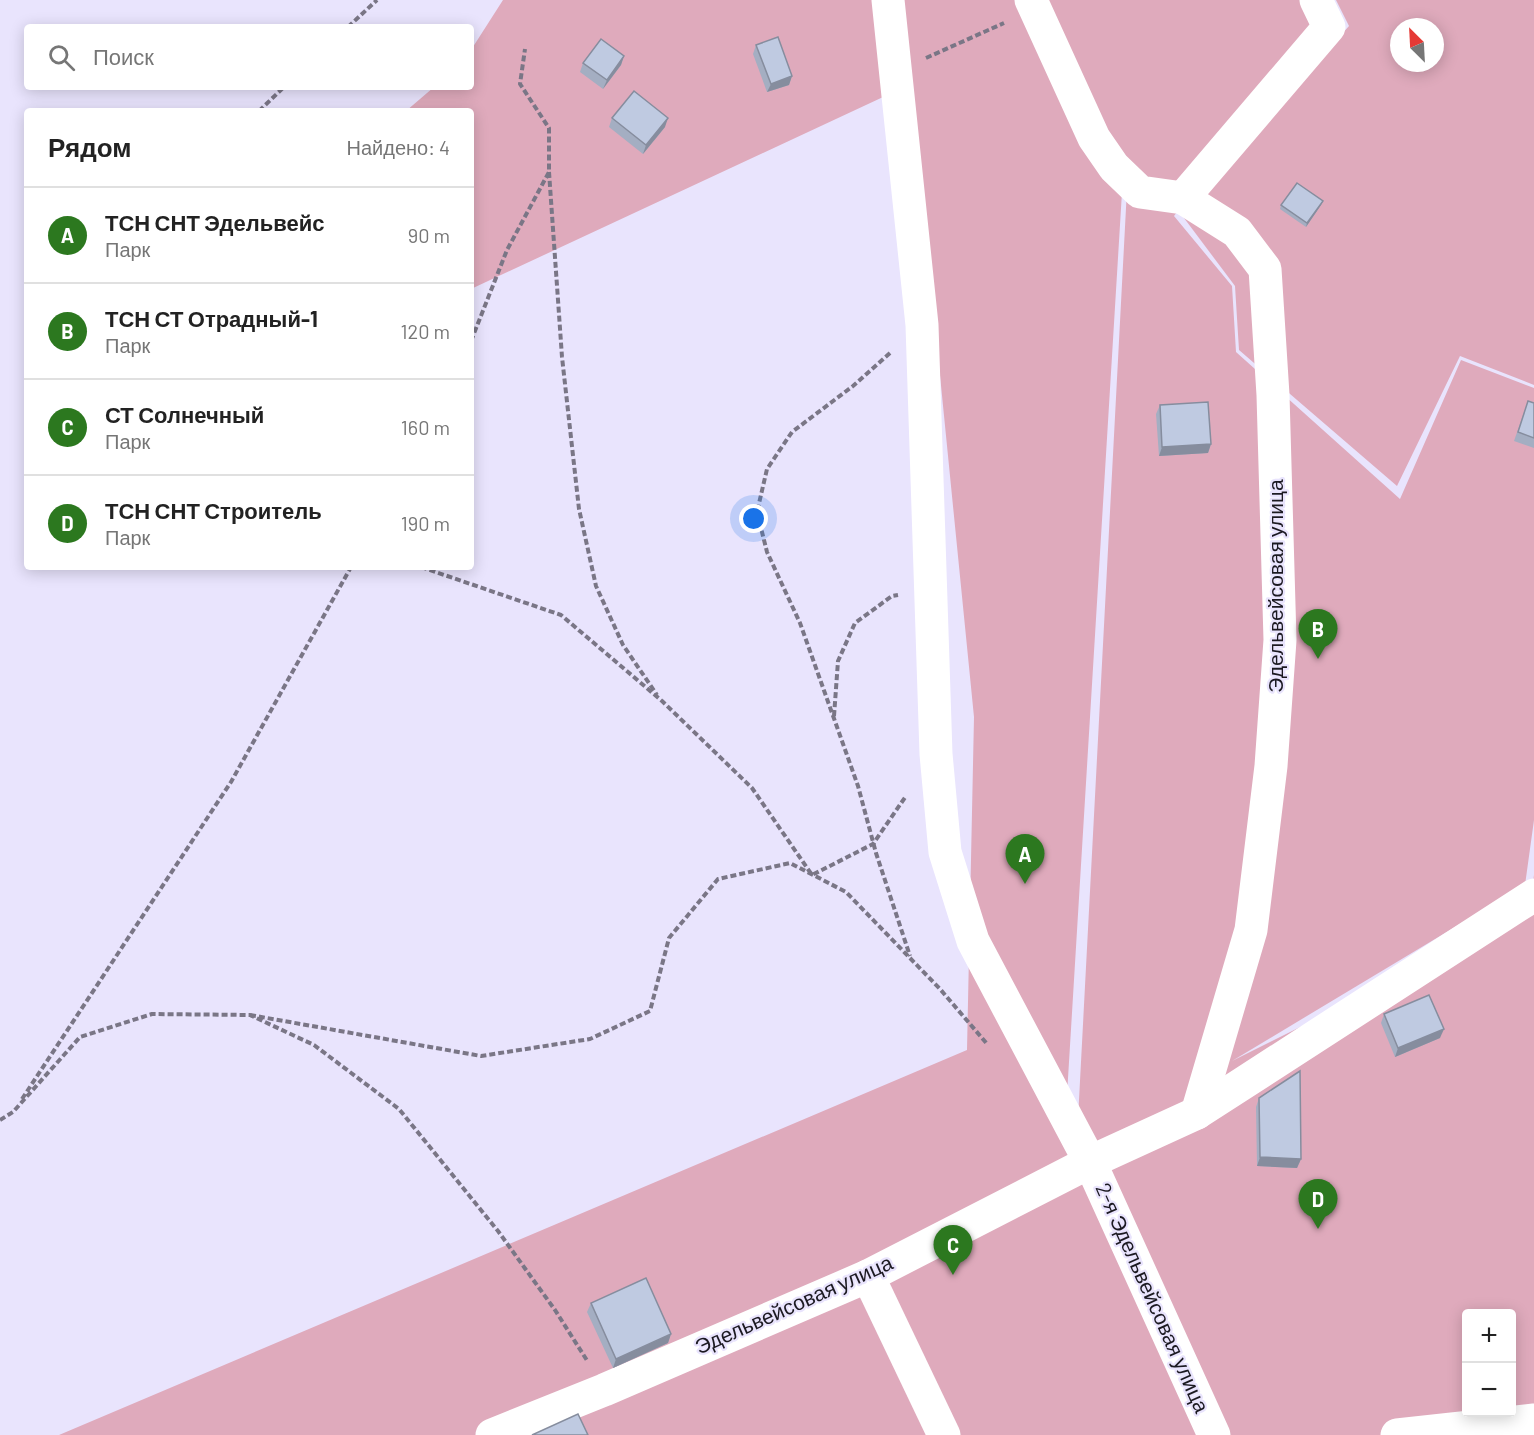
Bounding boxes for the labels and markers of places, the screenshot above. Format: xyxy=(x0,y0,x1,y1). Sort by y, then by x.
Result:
pin: B xyxy=(1298,610,1338,659)
pin: A xyxy=(1006,834,1044,884)
pin: D xyxy=(1298,1180,1338,1229)
pin: C xyxy=(934,1226,972,1275)

